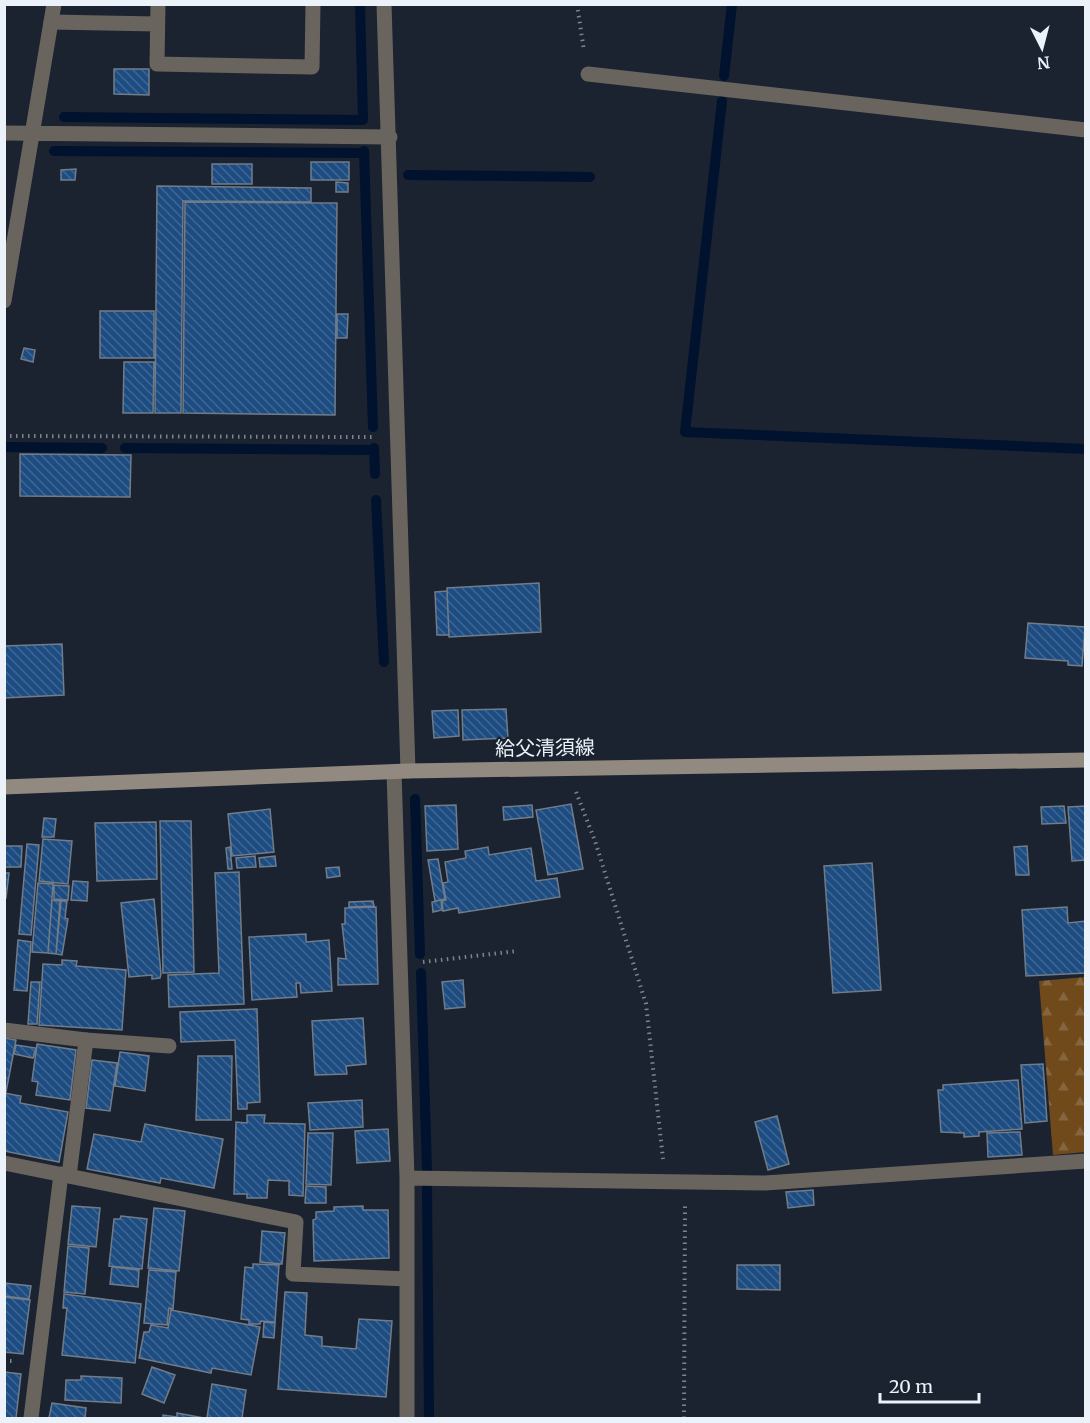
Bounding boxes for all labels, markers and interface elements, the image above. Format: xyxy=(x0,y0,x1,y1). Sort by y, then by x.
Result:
north arrow xyxy=(1012,18,1072,78)
text: N xyxy=(1036,52,1051,74)
street label: 給父清須線 xyxy=(495,734,595,761)
scale bar xyxy=(880,1366,979,1404)
text: 20 m xyxy=(889,1375,933,1398)

